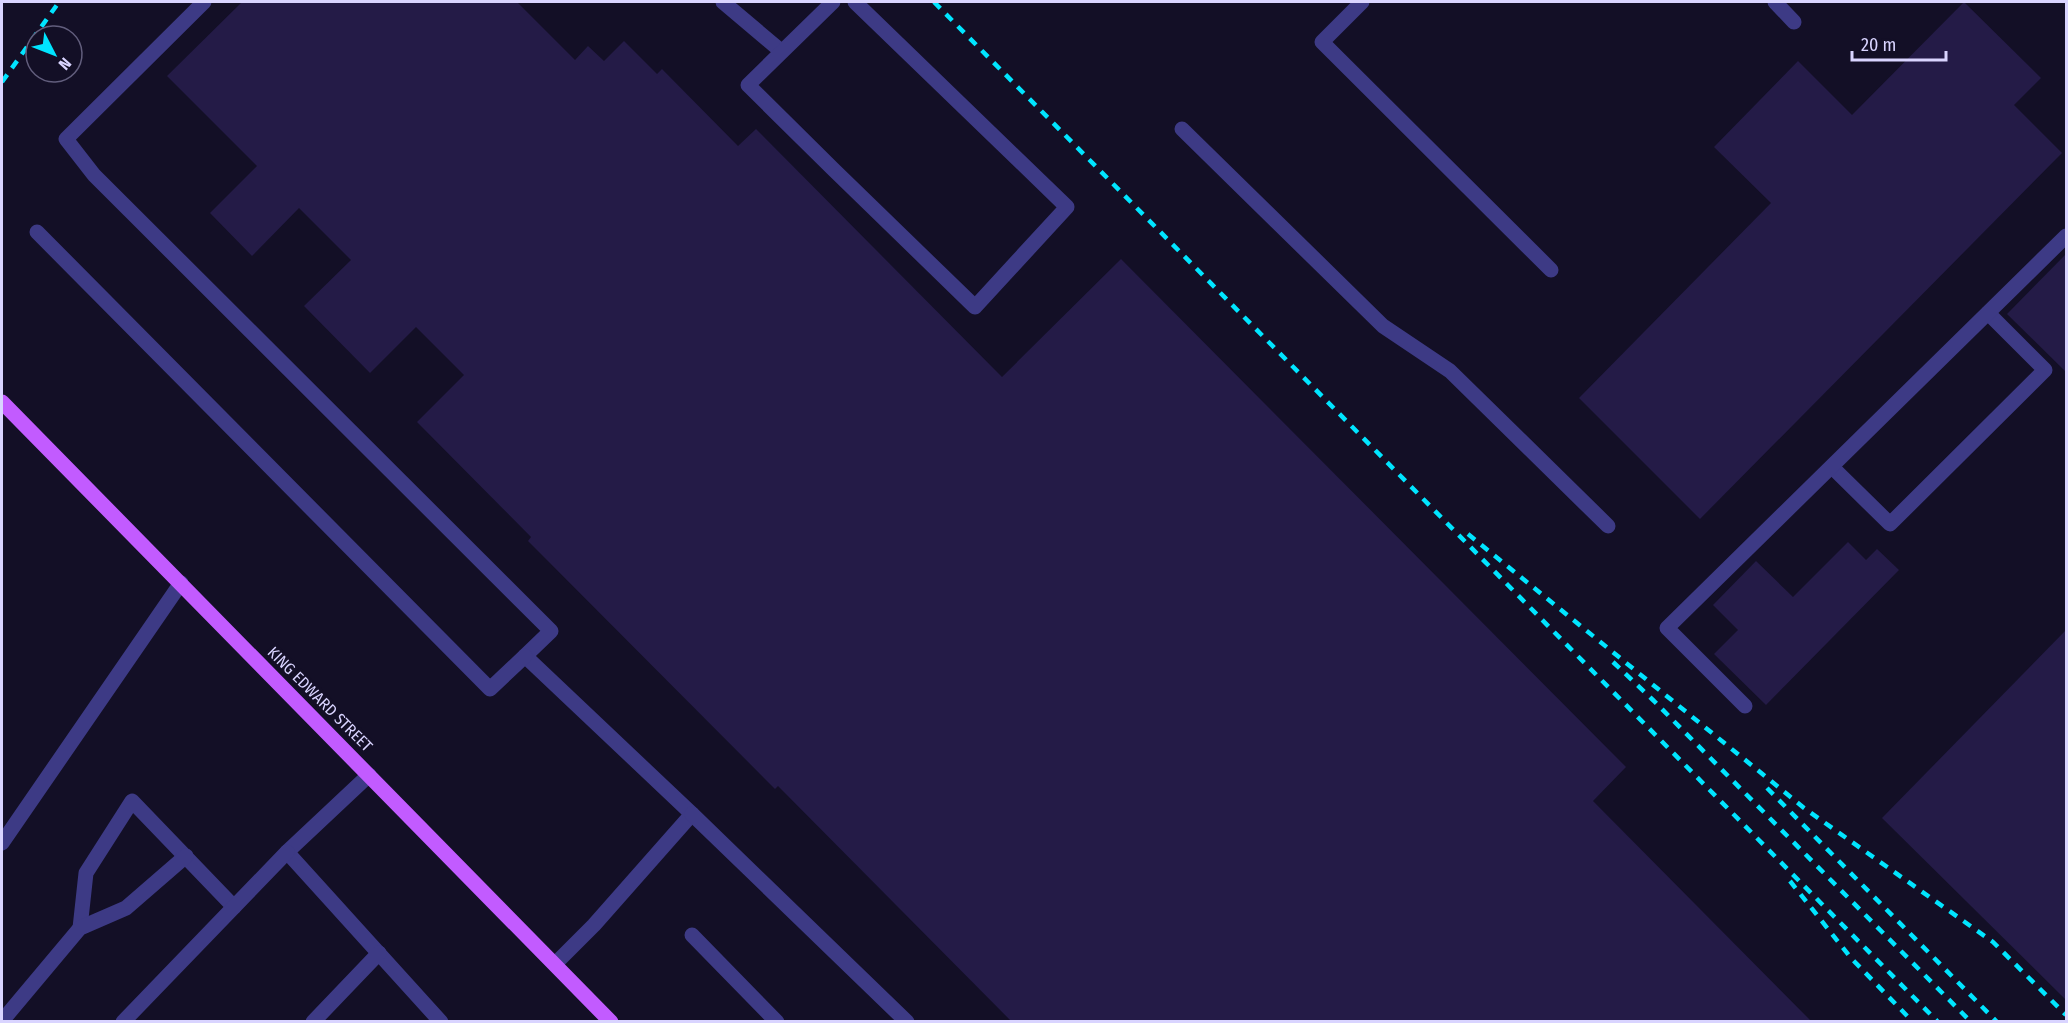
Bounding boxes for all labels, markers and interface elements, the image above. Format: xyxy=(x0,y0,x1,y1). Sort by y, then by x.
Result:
north arrow xyxy=(24,24,84,84)
scale bar xyxy=(1852,24,1946,62)
text: 20 m xyxy=(1861,34,1896,56)
text: N xyxy=(55,54,75,74)
street label: KING EDWARD STREET xyxy=(264,643,377,756)

